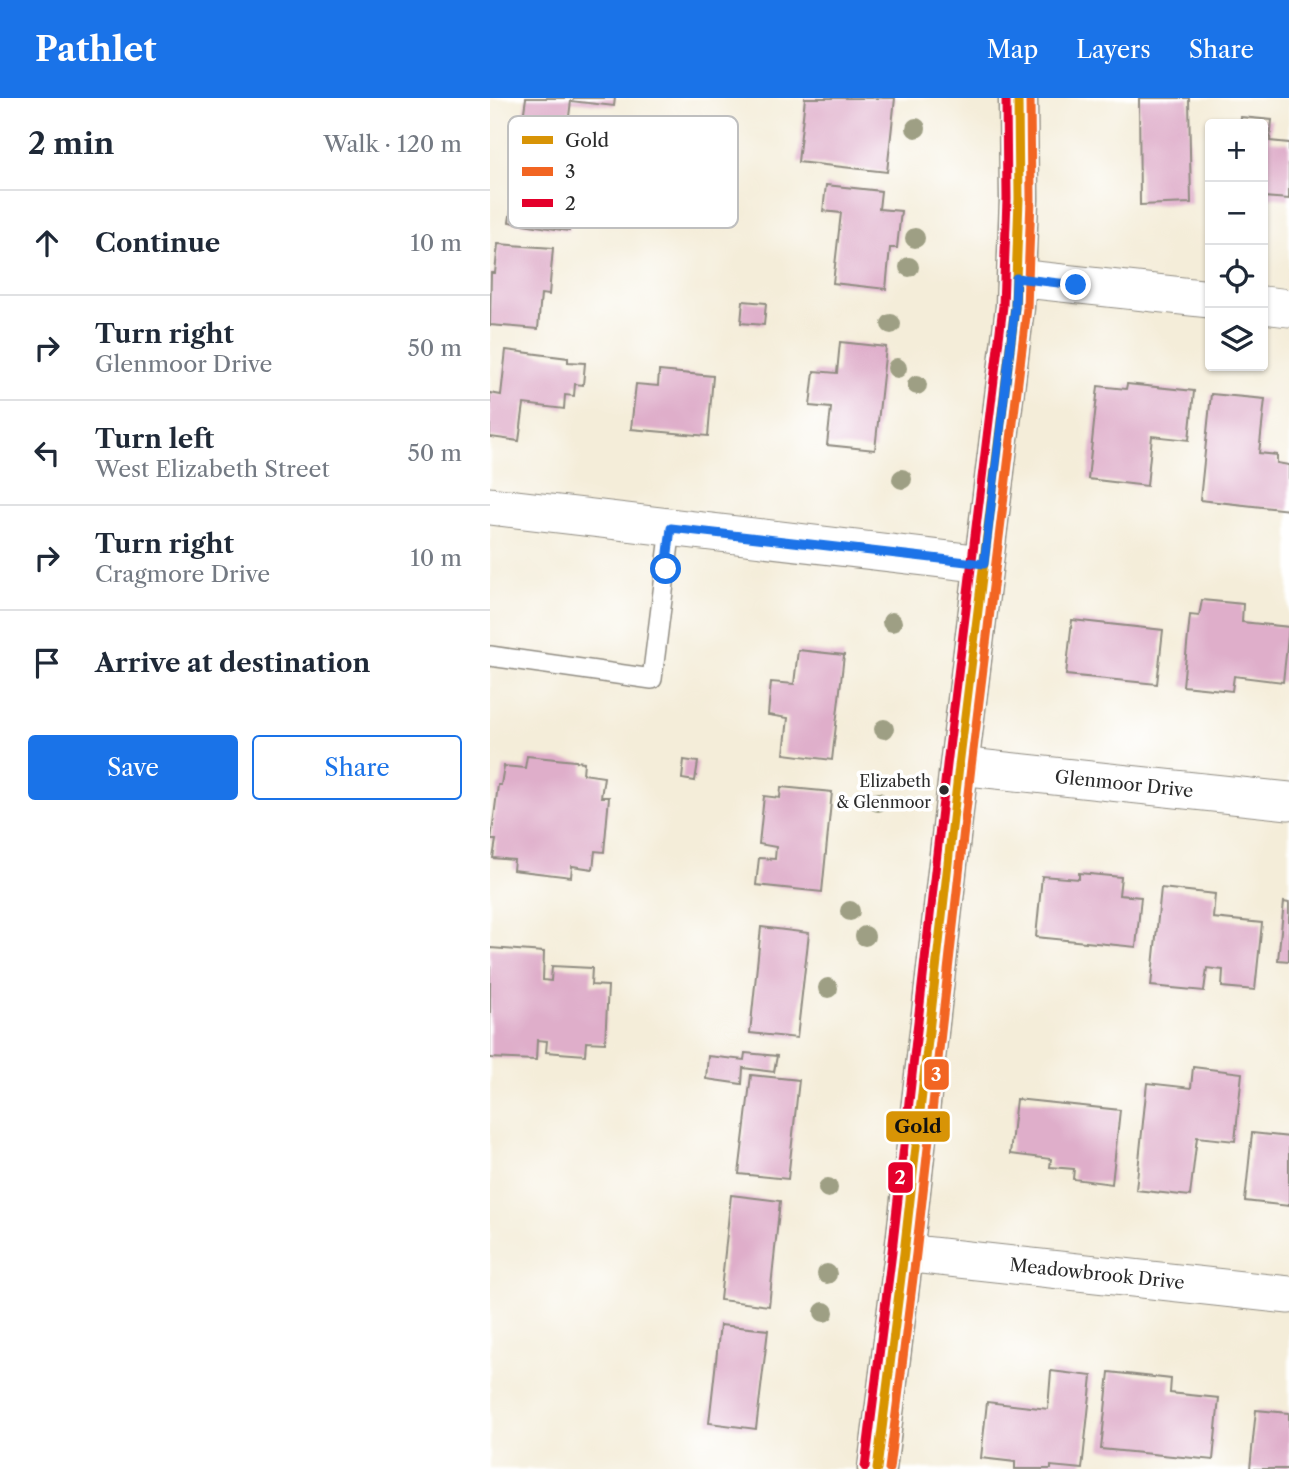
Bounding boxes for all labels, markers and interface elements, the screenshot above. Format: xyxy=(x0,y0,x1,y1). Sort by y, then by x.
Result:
text: Pathlet xyxy=(35,29,157,70)
text: Map xyxy=(987,35,1038,64)
text: Layers xyxy=(1076,35,1151,64)
text: Share xyxy=(1189,35,1254,64)
legend xyxy=(508,116,738,228)
map controls xyxy=(1205,119,1268,371)
button: + xyxy=(1205,119,1268,182)
text: 2 min xyxy=(28,125,114,162)
text: Gold xyxy=(565,129,610,152)
text: Walk · 120 m xyxy=(323,130,462,158)
text: 3 xyxy=(565,160,575,183)
button: − xyxy=(1205,182,1268,245)
text: 2 xyxy=(565,192,576,215)
icon: ahead xyxy=(28,224,66,262)
text: Continue xyxy=(95,227,220,259)
text: 10 m xyxy=(410,229,462,257)
button: locate xyxy=(1205,245,1268,308)
route end xyxy=(1060,269,1091,300)
button: layers xyxy=(1205,308,1268,371)
text: Turn right xyxy=(95,318,234,350)
icon: right xyxy=(28,329,66,367)
text: 50 m xyxy=(407,334,462,362)
text: Glenmoor Drive xyxy=(95,350,272,378)
text: Turn left xyxy=(95,423,214,455)
icon: left xyxy=(28,434,66,472)
text: 50 m xyxy=(407,439,462,467)
text: West Elizabeth Street xyxy=(95,455,330,483)
text: Turn right xyxy=(95,528,234,560)
icon: right xyxy=(28,539,66,577)
text: 10 m xyxy=(410,544,462,572)
route start xyxy=(650,553,681,584)
text: Cragmore Drive xyxy=(95,560,270,588)
icon: arrive xyxy=(28,644,66,682)
text: Arrive at destination xyxy=(95,647,370,679)
button: Save xyxy=(28,735,238,800)
button: Share xyxy=(252,735,462,800)
street label: Glenmoor Drive xyxy=(1054,766,1194,802)
place label: Elizabeth & Glenmoor xyxy=(836,771,931,812)
marker: Elizabeth & Glenmoor xyxy=(937,783,951,797)
line badge: 3 xyxy=(923,1058,950,1091)
text: 3 xyxy=(931,1063,941,1086)
line badge: Gold xyxy=(885,1110,951,1143)
text: Gold xyxy=(894,1115,942,1138)
line badge: 2 xyxy=(887,1161,914,1194)
text: 2 xyxy=(894,1166,906,1189)
street label: Meadowbrook Drive xyxy=(1009,1254,1185,1294)

